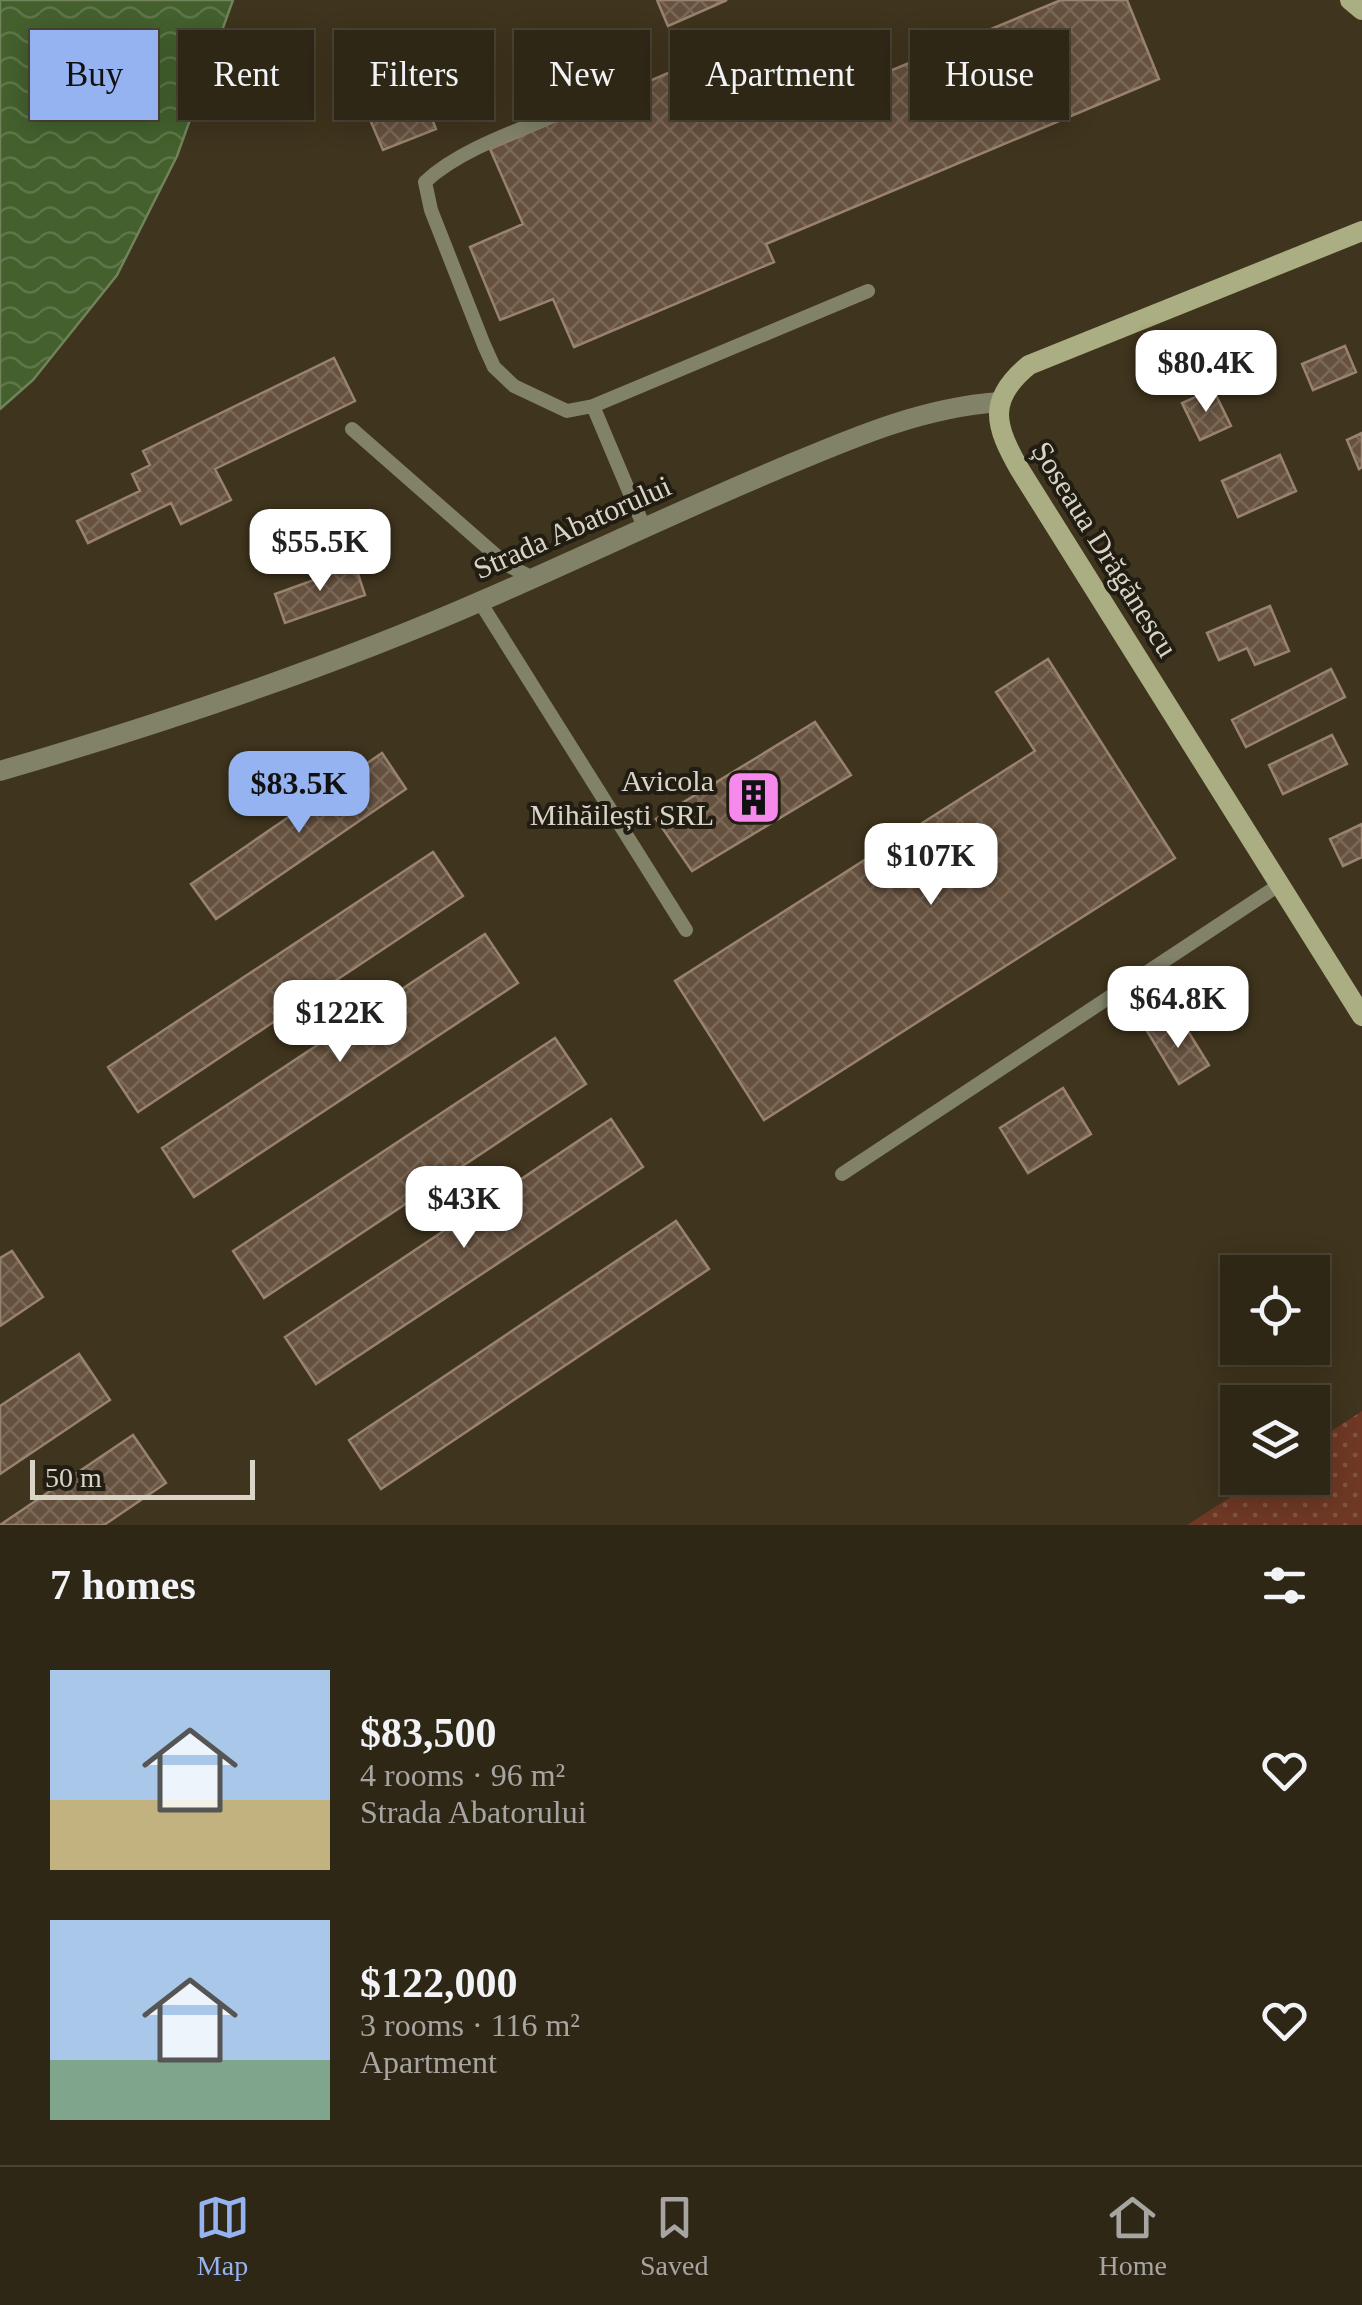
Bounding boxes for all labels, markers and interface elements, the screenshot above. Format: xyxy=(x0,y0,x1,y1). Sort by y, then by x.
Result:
chip: Buy xyxy=(30,30,158,120)
chip: Rent xyxy=(178,30,314,120)
chip: Filters xyxy=(334,30,494,120)
chip: New xyxy=(514,30,650,120)
chip: Apartment xyxy=(670,30,890,120)
chip: House xyxy=(910,30,1069,120)
pin: $80.4K xyxy=(1125,330,1287,415)
text: $80.4K xyxy=(1158,344,1254,380)
street label: Șoseaua Drăgănescu xyxy=(1025,435,1185,663)
street label: Strada Abatorului xyxy=(468,469,676,585)
pin: $55.5K xyxy=(239,509,401,594)
text: $55.5K xyxy=(272,523,368,559)
pin: $83.5K xyxy=(218,751,380,836)
place label: Avicola Mihăilești SRL xyxy=(530,764,714,831)
text: $83.5K xyxy=(251,765,347,801)
building icon: Avicola Mihăilești SRL xyxy=(723,767,783,827)
pin: $107K xyxy=(861,823,1001,908)
text: $107K xyxy=(887,837,975,873)
pin: $64.8K xyxy=(1097,966,1259,1051)
pin: $122K xyxy=(270,980,410,1065)
text: $64.8K xyxy=(1130,980,1226,1016)
text: $122K xyxy=(296,994,384,1030)
pin: $43K xyxy=(405,1166,523,1251)
text: $43K xyxy=(428,1180,500,1216)
map controls xyxy=(1220,1255,1330,1495)
button: locate xyxy=(1220,1255,1330,1365)
button: layers xyxy=(1220,1385,1330,1495)
scale bar xyxy=(30,1455,255,1500)
text: 50 m xyxy=(45,1462,102,1493)
icon: filters xyxy=(1257,1558,1312,1613)
text: 7 homes xyxy=(50,1562,196,1608)
icon: home xyxy=(130,1710,250,1830)
text: $83,500 xyxy=(360,1710,497,1756)
icon: heart xyxy=(1257,1743,1312,1798)
text: 4 rooms · 96 m² xyxy=(360,1757,565,1793)
text: Strada Abatorului xyxy=(360,1794,587,1830)
icon: home xyxy=(130,1960,250,2080)
text: $122,000 xyxy=(360,1960,518,2006)
icon: heart xyxy=(1257,1993,1312,2048)
text: 3 rooms · 116 m² xyxy=(360,2007,580,2043)
text: Apartment xyxy=(360,2044,497,2080)
tab: Map xyxy=(195,2190,250,2282)
tab: Saved xyxy=(640,2190,708,2282)
tab: Home xyxy=(1099,2190,1167,2282)

